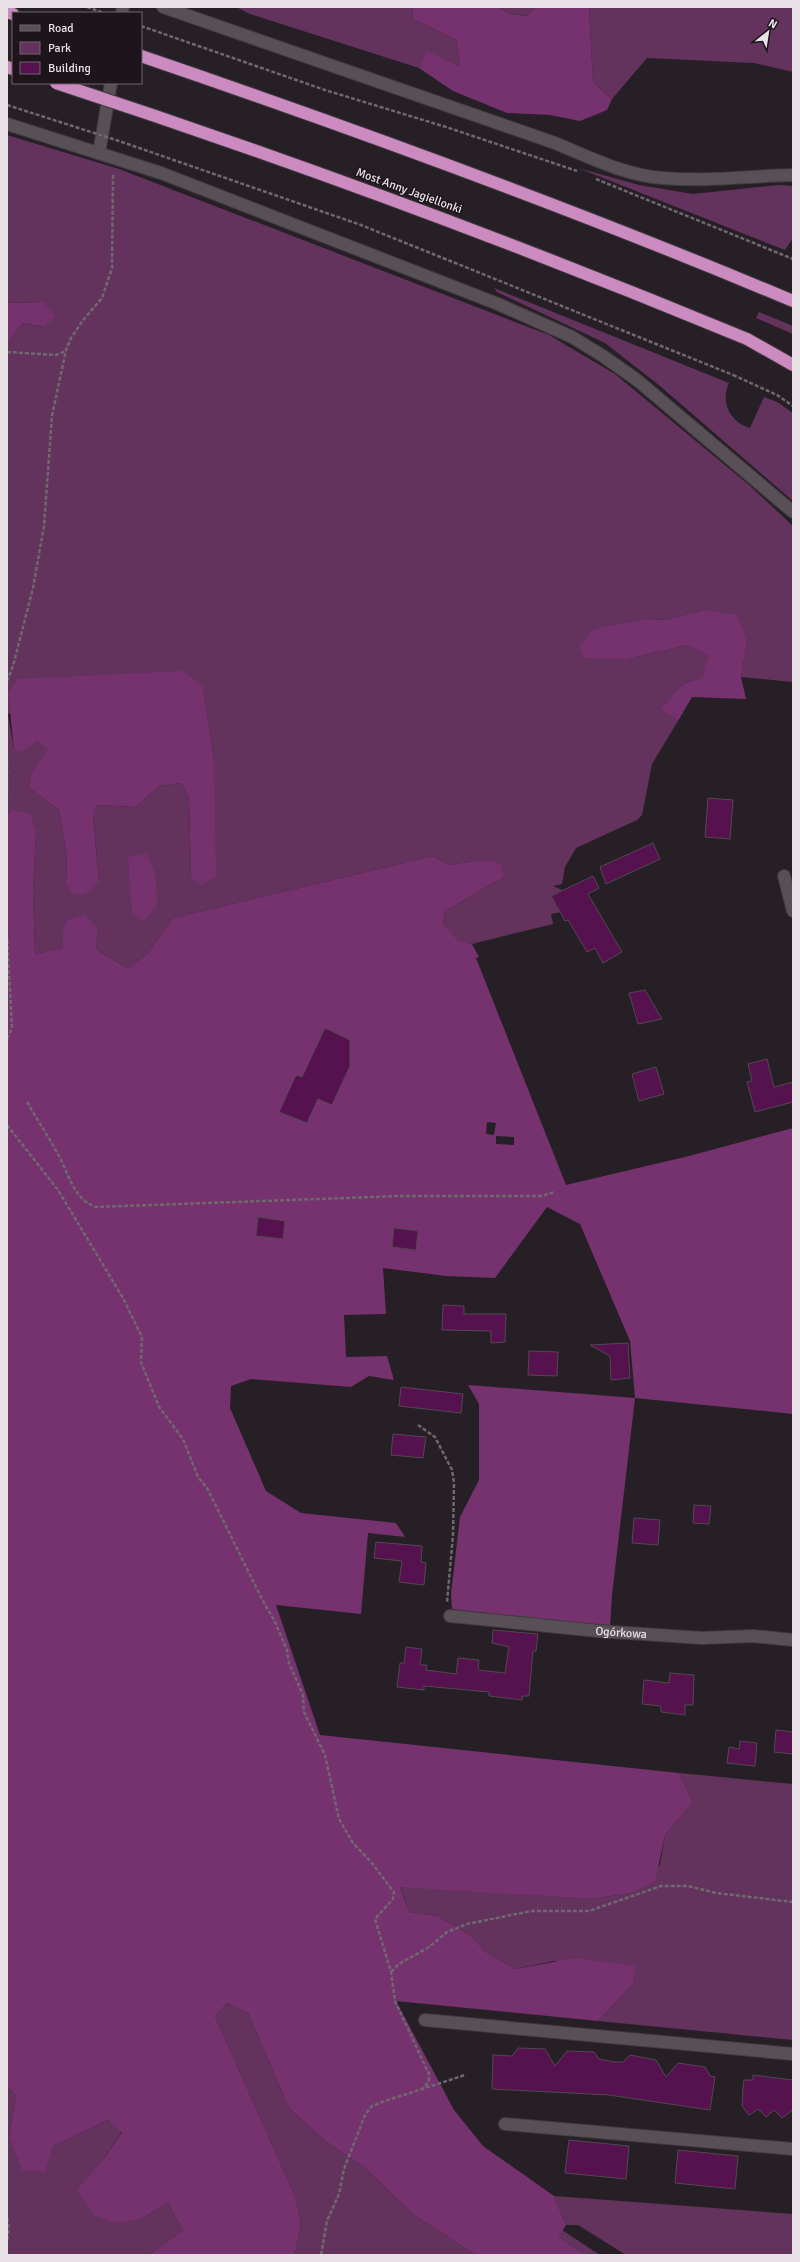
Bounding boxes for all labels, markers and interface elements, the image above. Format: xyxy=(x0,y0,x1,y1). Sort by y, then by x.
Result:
legend xyxy=(12,12,142,84)
north arrow xyxy=(748,12,788,52)
text: N xyxy=(766,16,779,31)
text: Road xyxy=(48,21,74,36)
text: Park xyxy=(48,41,71,56)
text: Building xyxy=(48,61,91,76)
street label: Most Anny Jagiellonki xyxy=(354,165,464,217)
street label: Ogórkowa xyxy=(595,1623,647,1642)

